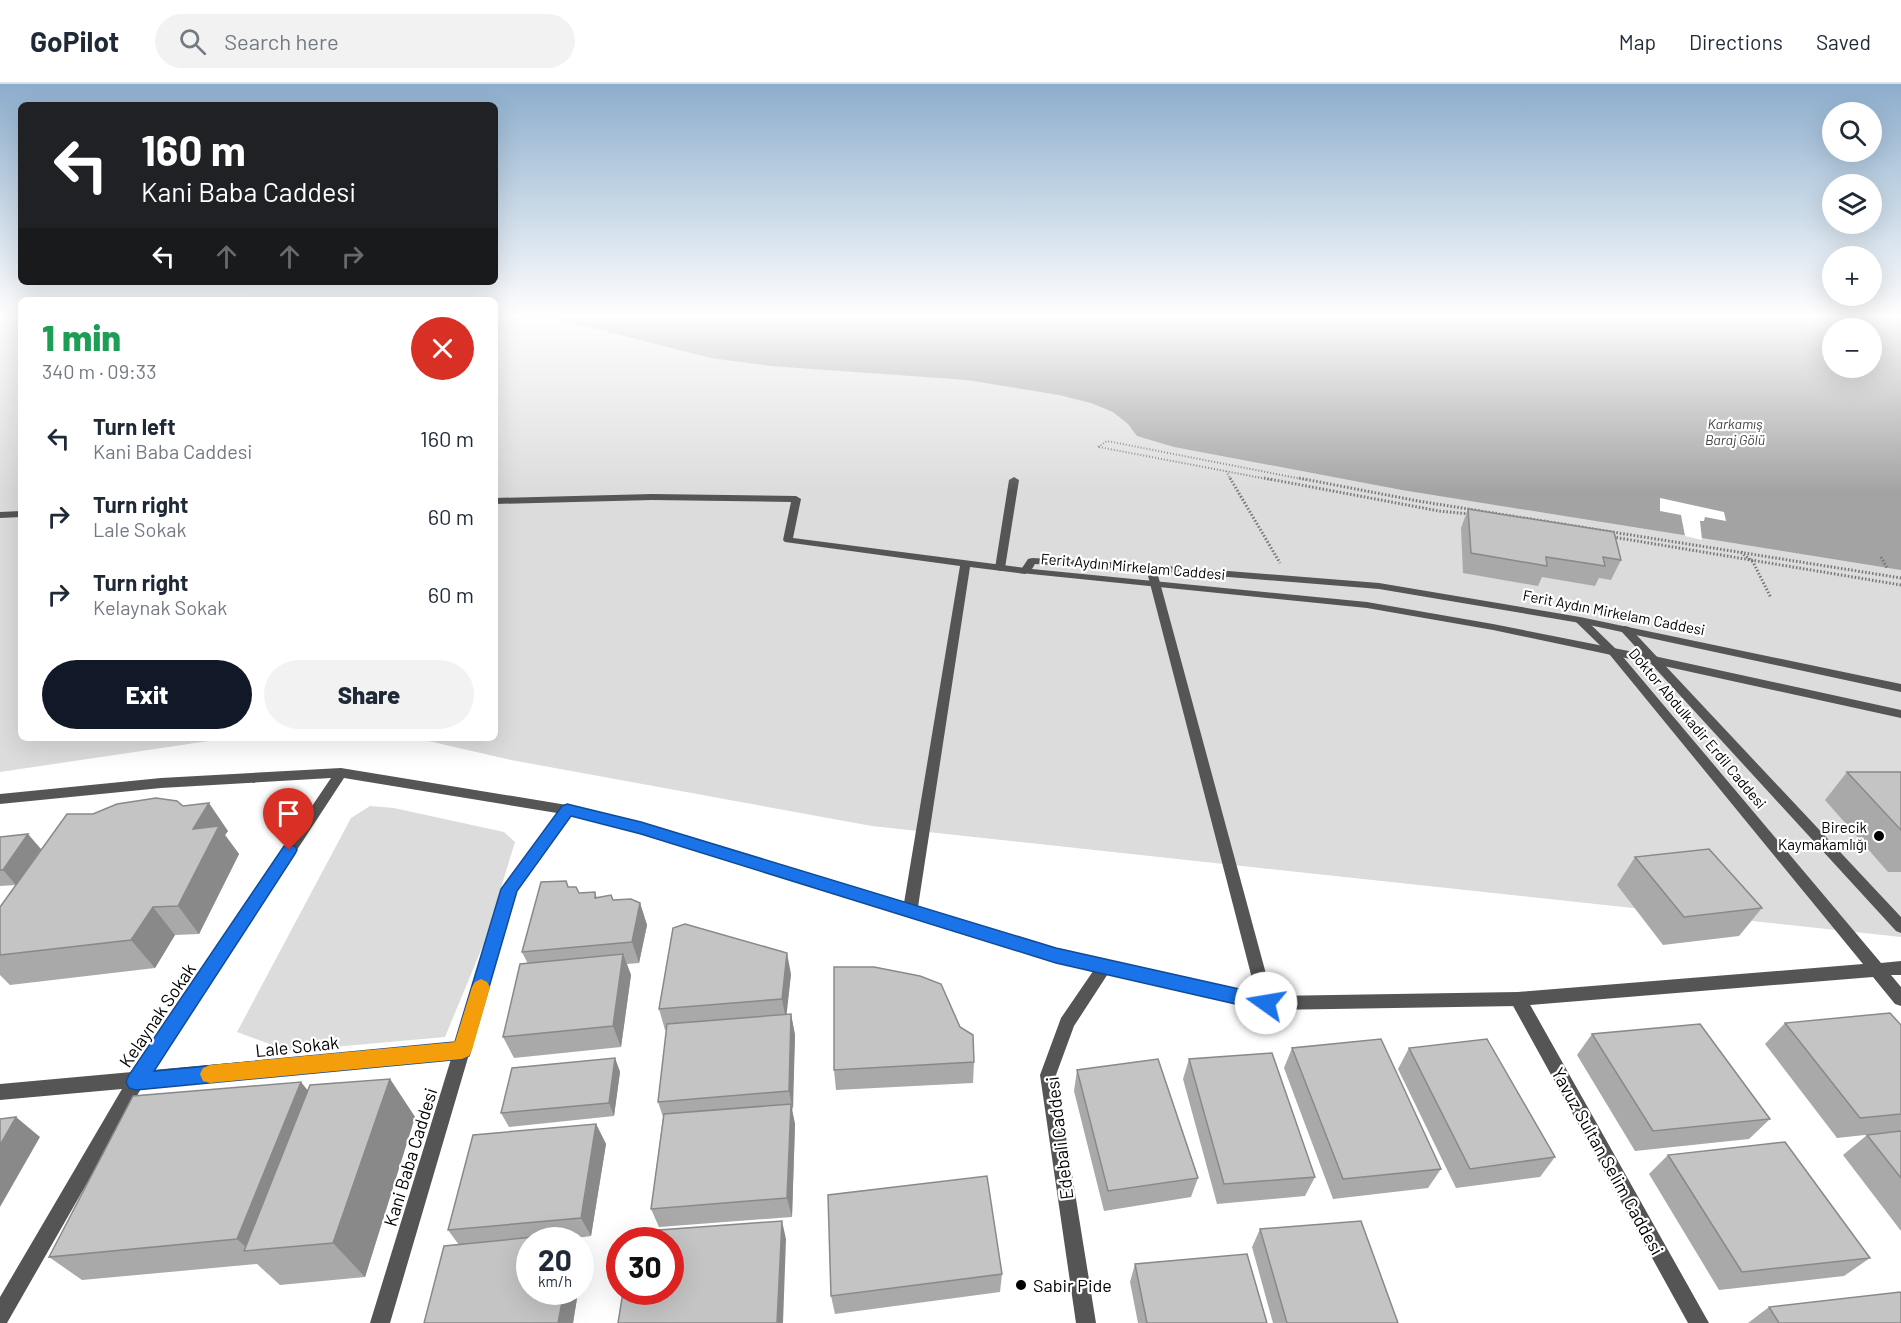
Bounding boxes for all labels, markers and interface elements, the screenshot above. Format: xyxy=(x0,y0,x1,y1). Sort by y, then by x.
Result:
search box xyxy=(155,14,575,68)
text: GoPilot xyxy=(30,24,119,58)
icon: search xyxy=(176,25,209,58)
text: Search here xyxy=(224,28,339,54)
text: Map xyxy=(1619,29,1656,54)
text: Directions xyxy=(1689,29,1783,54)
text: Saved xyxy=(1816,29,1871,54)
map controls xyxy=(1822,102,1882,378)
button: search xyxy=(1822,102,1882,162)
text: 160 m xyxy=(141,124,246,174)
icon: left xyxy=(42,126,120,204)
button: layers xyxy=(1822,174,1882,234)
text: Kani Baba Caddesi xyxy=(141,175,356,207)
icon: left xyxy=(147,240,180,273)
icon: ahead xyxy=(210,240,243,273)
icon: ahead xyxy=(273,240,306,273)
icon: right xyxy=(336,240,369,273)
button: + xyxy=(1822,246,1882,306)
text: 1 min xyxy=(42,315,121,358)
button: close xyxy=(411,317,474,380)
button: − xyxy=(1822,318,1882,378)
text: 340 m · 09:33 xyxy=(42,359,156,383)
text: Turn left xyxy=(93,413,176,439)
water label: Karkamış Baraj Gölü xyxy=(1705,415,1765,448)
icon: left xyxy=(42,422,75,455)
text: 160 m xyxy=(420,425,474,451)
text: Kani Baba Caddesi xyxy=(93,439,252,463)
text: Turn right xyxy=(93,491,188,517)
icon: right xyxy=(42,500,75,533)
text: 60 m xyxy=(428,503,474,529)
text: Lale Sokak xyxy=(93,517,187,541)
street label: Ferit Aydın Mirkelam Caddesi xyxy=(1040,549,1226,583)
text: Turn right xyxy=(93,569,188,595)
icon: right xyxy=(42,578,75,611)
text: 60 m xyxy=(428,581,474,607)
street label: Ferit Aydın Mirkelam Caddesi xyxy=(1521,585,1707,639)
text: Kelaynak Sokak xyxy=(93,595,227,619)
street label: Doktor Abdulkadir Erdil Caddesi xyxy=(1626,644,1770,812)
button: Exit xyxy=(42,660,252,729)
button: Share xyxy=(264,660,474,729)
pin xyxy=(263,788,314,850)
icon: arrive xyxy=(272,797,305,830)
place label: Birecik Kaymakamlığı xyxy=(1778,818,1867,853)
marker: Birecik Kaymakamlığı xyxy=(1872,829,1886,843)
street label: Kelaynak Sokak xyxy=(114,959,200,1071)
position arrow xyxy=(1234,971,1298,1035)
street label: Lale Sokak xyxy=(254,1031,340,1061)
street label: Yavuz Sultan Selim Caddesi xyxy=(1547,1063,1669,1259)
street label: Edebali Caddesi xyxy=(1041,1075,1077,1201)
street label: Kani Baba Caddesi xyxy=(379,1085,441,1229)
speed limit sign: 30 xyxy=(606,1227,684,1305)
text: 20 xyxy=(538,1241,572,1277)
text: km/h xyxy=(538,1272,572,1290)
place label: Sabir Pide xyxy=(1033,1274,1112,1296)
marker: Sabir Pide xyxy=(1014,1278,1028,1292)

